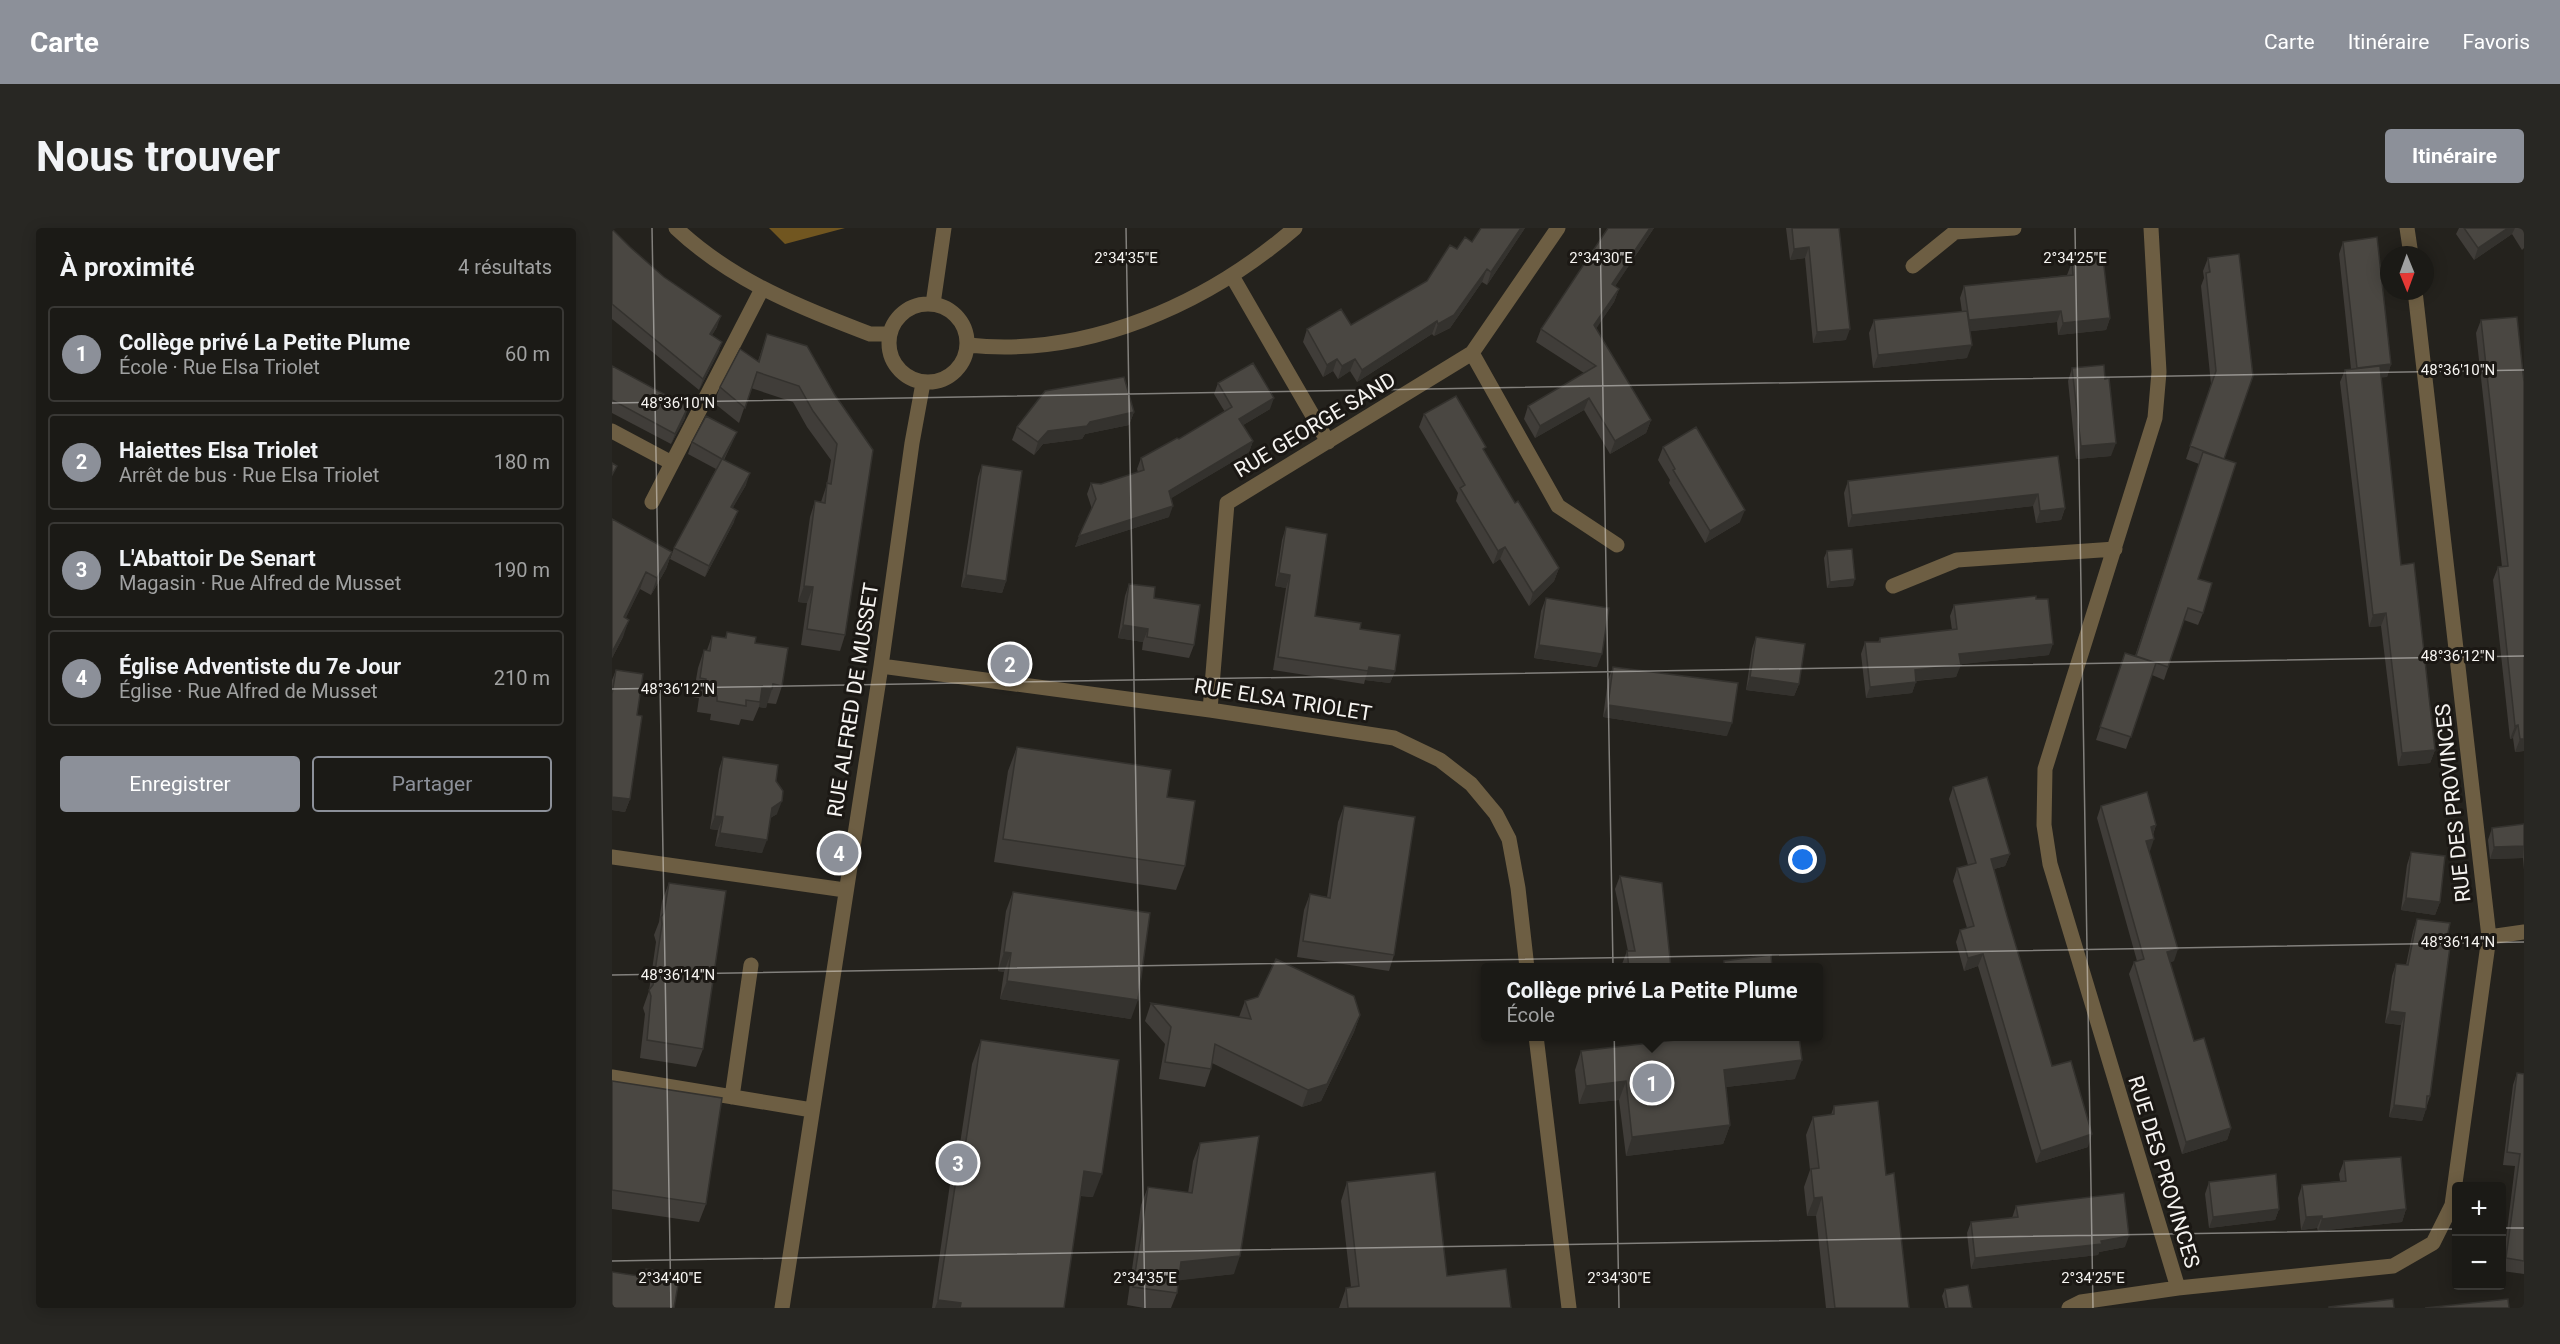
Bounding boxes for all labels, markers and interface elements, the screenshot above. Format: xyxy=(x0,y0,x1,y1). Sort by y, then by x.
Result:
text: Carte xyxy=(30,26,99,59)
text: Carte xyxy=(2264,30,2315,54)
text: Itinéraire xyxy=(2348,30,2429,54)
text: Favoris xyxy=(2462,30,2530,54)
button: Itinéraire xyxy=(2385,129,2524,183)
text: Nous trouver xyxy=(36,132,280,181)
north arrow xyxy=(2380,246,2434,300)
text: 2°34'35"E xyxy=(1094,249,1158,267)
text: 2°34'30"E xyxy=(1569,249,1633,267)
text: 2°34'25"E xyxy=(2043,249,2107,267)
text: À proximité xyxy=(60,252,194,282)
text: 4 résultats xyxy=(458,255,552,279)
text: Collège privé La Petite Plume xyxy=(119,330,410,355)
text: 1 xyxy=(76,342,87,366)
text: 60 m xyxy=(505,342,550,366)
text: École · Rue Elsa Triolet xyxy=(119,355,320,379)
text: 48°36'10"N xyxy=(2421,361,2495,379)
street label: RUE GEORGE SAND xyxy=(1230,367,1400,483)
text: 48°36'10"N xyxy=(641,394,715,412)
text: Haiettes Elsa Triolet xyxy=(119,438,318,463)
text: 2 xyxy=(76,450,87,474)
text: 180 m xyxy=(494,450,550,474)
text: Arrêt de bus · Rue Elsa Triolet xyxy=(119,463,379,487)
text: L'Abattoir De Senart xyxy=(119,546,316,571)
text: 3 xyxy=(76,558,87,582)
text: 190 m xyxy=(494,558,550,582)
text: Magasin · Rue Alfred de Musset xyxy=(119,571,401,595)
street label: RUE ALFRED DE MUSSET xyxy=(823,581,883,819)
pin: 2 xyxy=(990,642,1030,686)
text: 48°36'12"N xyxy=(2421,647,2495,665)
text: Église Adventiste du 7e Jour xyxy=(119,654,401,679)
text: 4 xyxy=(76,666,87,690)
text: 210 m xyxy=(494,666,550,690)
street label: RUE ELSA TRIOLET xyxy=(1192,674,1374,726)
text: Église · Rue Alfred de Musset xyxy=(119,679,378,703)
text: 48°36'12"N xyxy=(641,680,715,698)
street label: RUE DES PROVINCES xyxy=(2431,702,2475,904)
button: Enregistrer xyxy=(60,756,300,812)
button: Partager xyxy=(312,756,552,812)
pin: 4 xyxy=(820,830,858,876)
your location xyxy=(1788,845,1817,874)
text: 48°36'14"N xyxy=(2421,933,2495,951)
popup xyxy=(1481,963,1823,1041)
text: 48°36'14"N xyxy=(641,966,715,984)
text: Collège privé La Petite Plume xyxy=(1506,978,1798,1003)
text: École xyxy=(1506,1003,1555,1027)
pin: 1 xyxy=(1632,1060,1672,1106)
street label: RUE DES PROVINCES xyxy=(2123,1073,2205,1271)
pin: 3 xyxy=(938,1140,978,1186)
map controls xyxy=(2452,1182,2506,1290)
button: + xyxy=(2452,1182,2506,1236)
button: − xyxy=(2452,1236,2506,1290)
text: 2°34'40"E xyxy=(638,1269,702,1287)
text: 2°34'35"E xyxy=(1113,1269,1177,1287)
text: 2°34'30"E xyxy=(1587,1269,1651,1287)
text: 2°34'25"E xyxy=(2061,1269,2125,1287)

